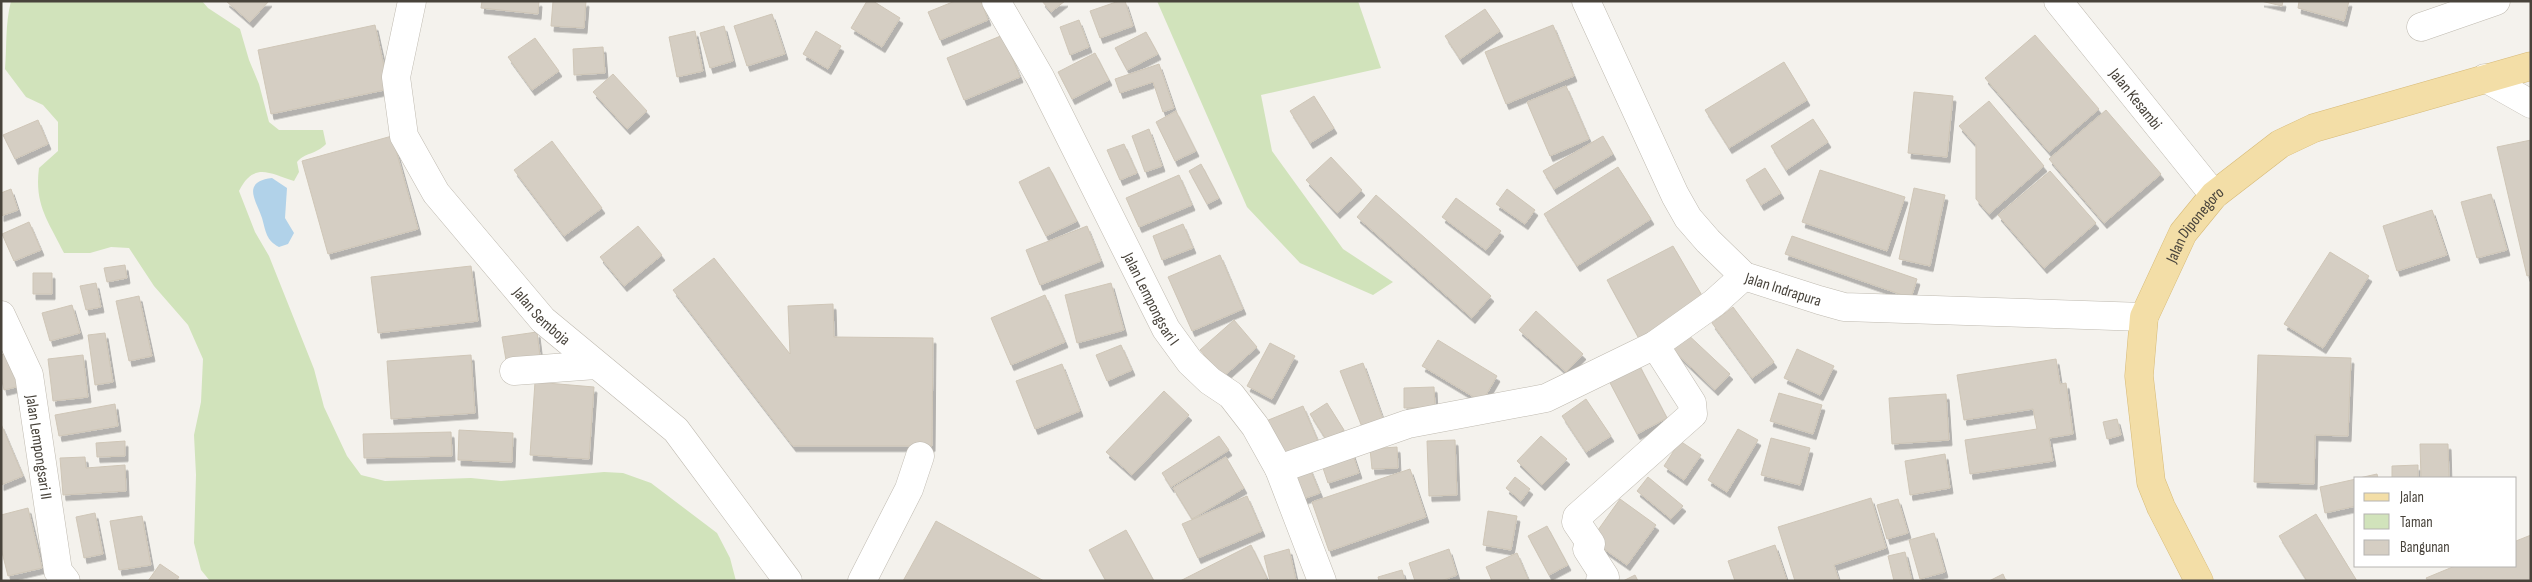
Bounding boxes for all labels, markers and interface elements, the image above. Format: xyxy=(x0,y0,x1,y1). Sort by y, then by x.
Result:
street label: Jalan Kesambi xyxy=(2104,64,2166,134)
street label: Jalan Diponegoro xyxy=(2162,183,2228,267)
street label: Jalan Lempongsari I xyxy=(1118,249,1183,350)
street label: Jalan Indrapura xyxy=(1741,269,1824,311)
street label: Jalan Semboja xyxy=(508,283,574,350)
street label: Jalan Lempongsari II xyxy=(21,393,55,501)
legend xyxy=(2354,477,2517,567)
text: Jalan xyxy=(2399,488,2424,507)
text: Taman xyxy=(2400,513,2433,532)
text: Bangunan xyxy=(2400,538,2450,557)

